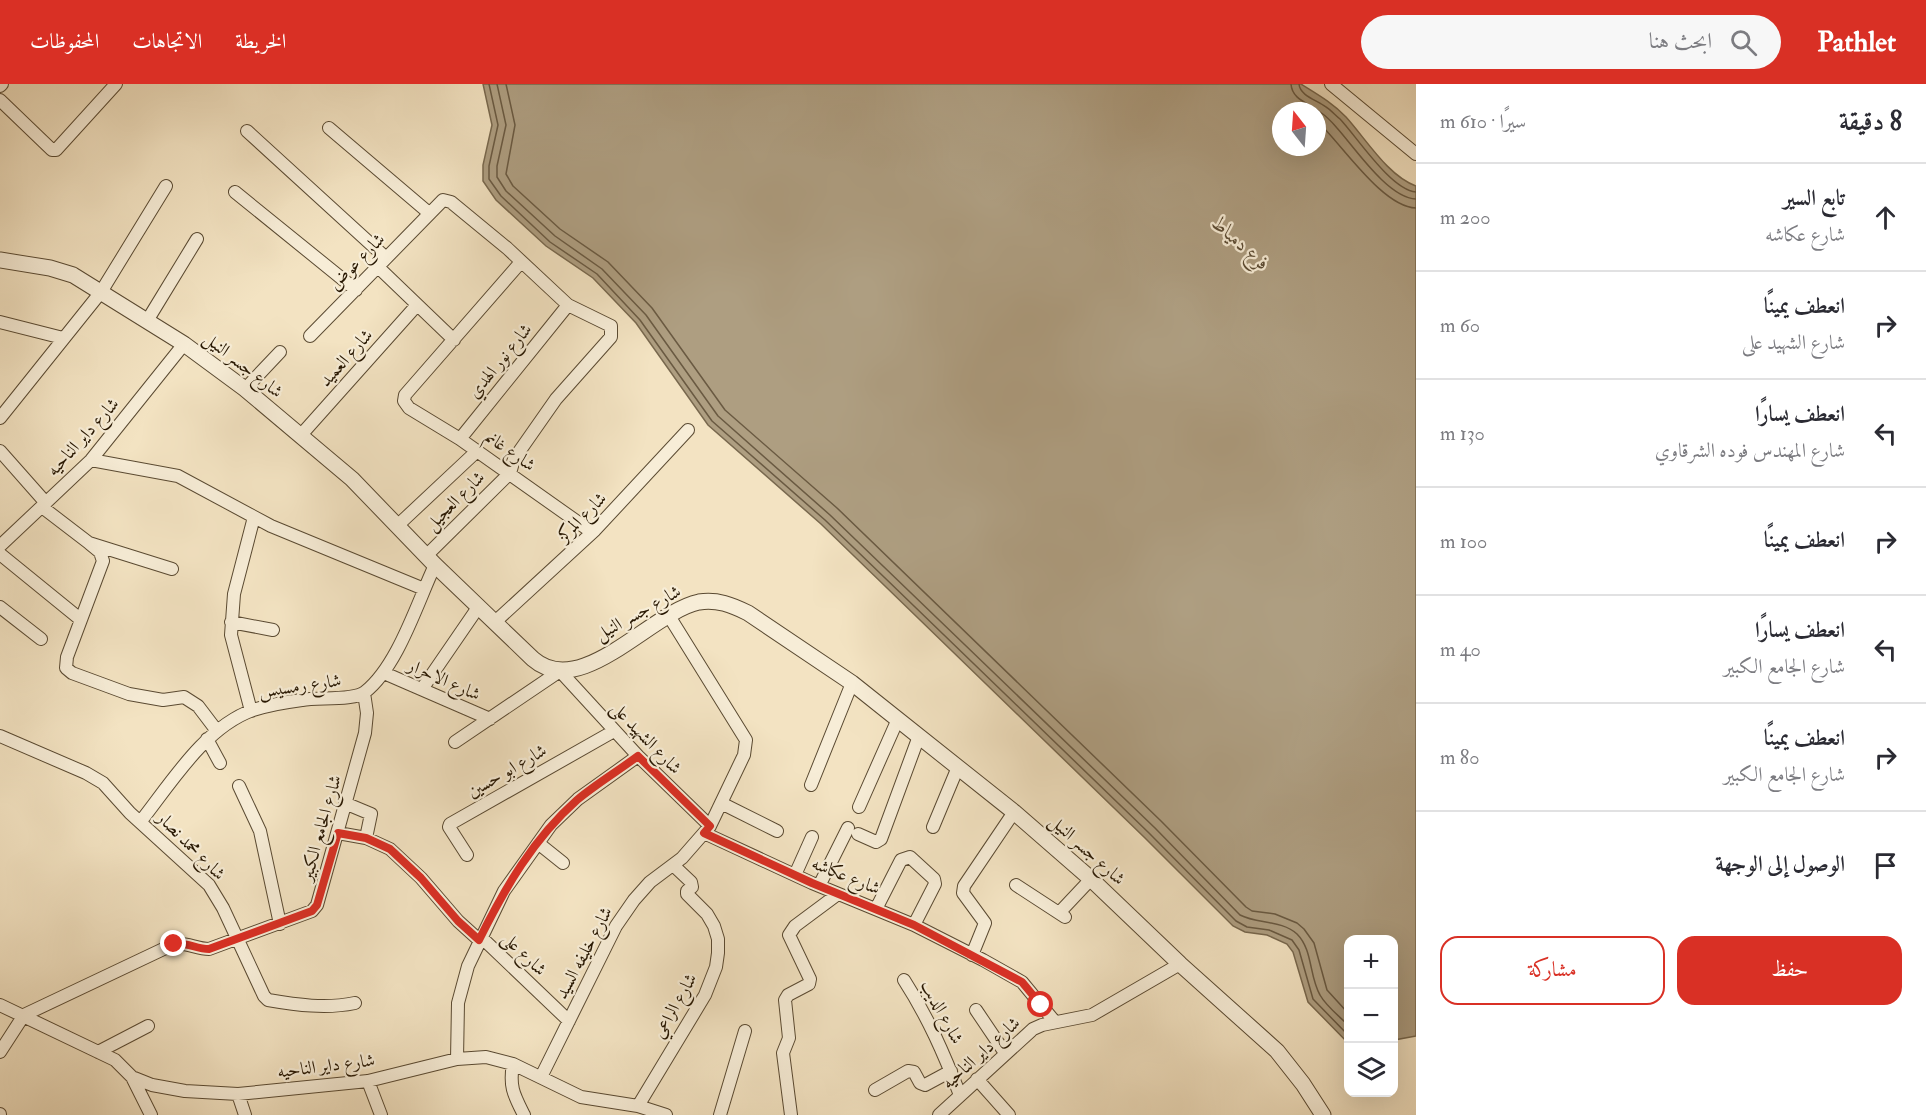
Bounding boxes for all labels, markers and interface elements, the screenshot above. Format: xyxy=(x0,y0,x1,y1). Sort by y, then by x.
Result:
search box xyxy=(1361,15,1781,69)
text: Pathlet xyxy=(1817,25,1896,60)
icon: search xyxy=(1727,26,1760,59)
text: ابحث هنا xyxy=(1649,27,1712,55)
text: المحفوظات xyxy=(30,28,99,55)
text: الاتجاهات xyxy=(132,28,202,55)
text: الخريطة xyxy=(235,28,286,55)
north arrow xyxy=(1272,102,1326,156)
text: 8 دقيقة xyxy=(1839,106,1902,138)
text: سيرًا · 610 m xyxy=(1440,109,1526,134)
text: تابع السير xyxy=(1783,184,1845,212)
icon: ahead xyxy=(1869,201,1902,234)
text: 200 m xyxy=(1440,205,1490,230)
water label: فرع دمياط xyxy=(1203,210,1275,279)
text: شارع عكاشه xyxy=(1765,222,1845,247)
street label: شارع عوض xyxy=(324,228,392,298)
text: انعطف يمينًا xyxy=(1764,292,1845,320)
icon: right xyxy=(1869,309,1902,342)
text: 60 m xyxy=(1440,313,1480,338)
street label: شارع نور الهدي xyxy=(463,319,540,405)
street label: شارع العميد xyxy=(314,324,380,394)
street label: شارع جسر النيل xyxy=(197,327,287,406)
text: شارع الشهيد على xyxy=(1742,330,1845,355)
street label: شارع داير الناحيه xyxy=(42,393,127,483)
text: انعطف يسارًا xyxy=(1755,400,1845,428)
icon: left xyxy=(1869,417,1902,450)
text: 130 m xyxy=(1440,421,1485,446)
street label: شارع غانم xyxy=(478,425,540,480)
text: شارع المهندس فوده الشرقاوي xyxy=(1655,438,1845,463)
street label: شارع العجيل xyxy=(420,466,492,538)
street label: شارع المركز xyxy=(551,487,614,550)
icon: right xyxy=(1869,525,1902,558)
text: انعطف يمينًا xyxy=(1764,526,1845,554)
text: 100 m xyxy=(1440,529,1487,554)
street label: شارع جسر النيل xyxy=(591,580,687,649)
text: انعطف يسارًا xyxy=(1755,616,1845,644)
icon: left xyxy=(1869,633,1902,666)
text: 40 m xyxy=(1440,637,1481,662)
street label: شارع الاحرار xyxy=(401,653,484,709)
text: شارع الجامع الكبير xyxy=(1724,654,1845,679)
street label: شارع رمسيس xyxy=(257,669,343,706)
street label: شارع الشهيد على xyxy=(603,697,687,781)
text: انعطف يمينًا xyxy=(1764,724,1845,752)
street label: شارع ابو حسين xyxy=(463,739,552,806)
icon: right xyxy=(1869,741,1902,774)
text: 80 m xyxy=(1440,745,1479,770)
text: شارع الجامع الكبير xyxy=(1724,762,1845,787)
street label: شارع الجامع الكبير xyxy=(294,772,351,887)
street label: شارع محمد نصار xyxy=(148,805,230,887)
street label: شارع جسر النيل xyxy=(1042,810,1130,893)
icon: arrive xyxy=(1869,849,1902,882)
text: الوصول إلى الوجهة xyxy=(1715,850,1845,878)
street label: شارع عكاشه xyxy=(807,852,884,903)
street label: شارع خليفه السيد xyxy=(550,903,621,1005)
street label: شارع على xyxy=(494,927,551,983)
route end xyxy=(160,930,186,956)
map controls xyxy=(1344,935,1398,1097)
button: + xyxy=(1344,935,1398,989)
button: مشاركة xyxy=(1440,936,1665,1005)
button: حفظ xyxy=(1677,936,1902,1005)
street label: شارع الراعي xyxy=(648,969,705,1044)
street label: شارع الديب xyxy=(913,976,968,1049)
button: − xyxy=(1344,989,1398,1043)
route start xyxy=(1027,991,1053,1017)
street label: شارع داير الناحيه xyxy=(937,1012,1027,1097)
button: layers xyxy=(1344,1043,1398,1097)
street label: شارع داير الناحيه xyxy=(276,1049,376,1086)

